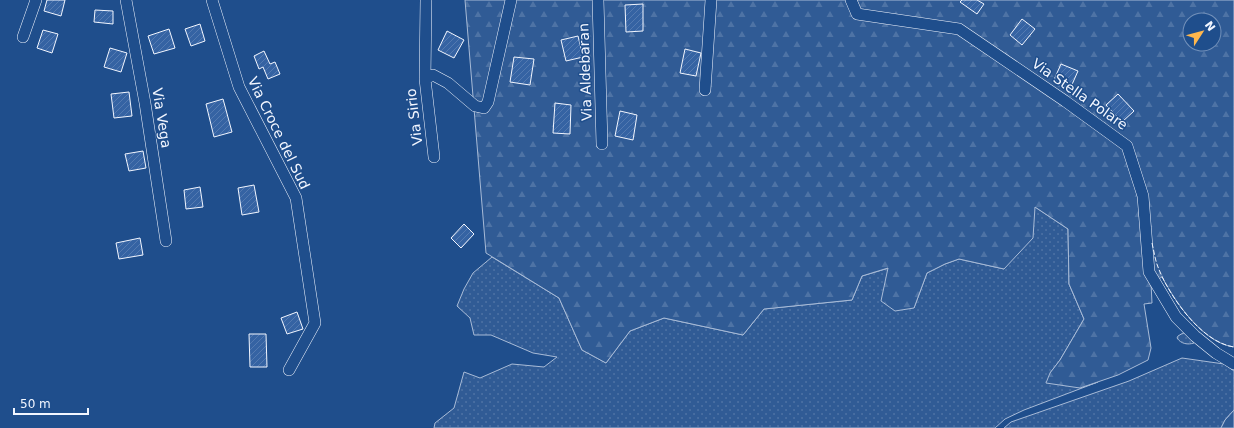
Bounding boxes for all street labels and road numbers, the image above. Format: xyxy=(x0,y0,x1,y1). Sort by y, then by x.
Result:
street label: Via Aldebaran xyxy=(575,23,595,121)
street label: Via Stella Polare xyxy=(1029,55,1131,133)
street label: Via Croce del Sud xyxy=(245,74,313,192)
street label: Via Vega xyxy=(149,87,175,149)
street label: Via Sirio xyxy=(403,88,425,146)

